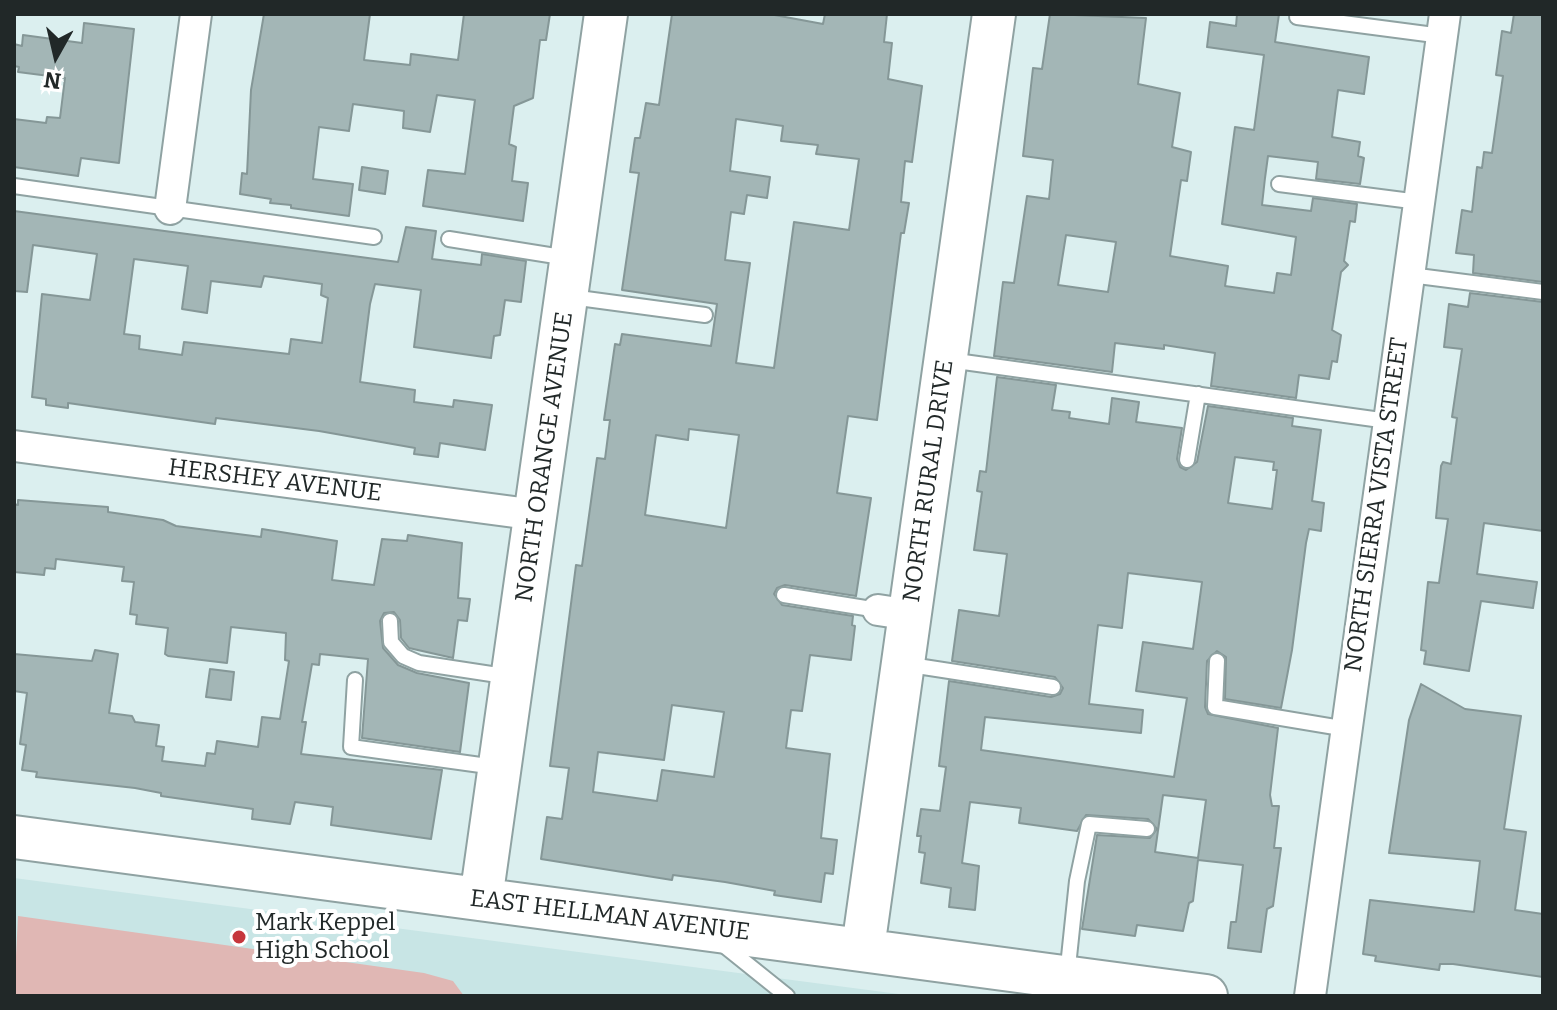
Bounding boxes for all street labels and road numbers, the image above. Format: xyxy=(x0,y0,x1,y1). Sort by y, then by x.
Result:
street label: NORTH ORANGE AVENUE xyxy=(510,310,580,604)
street label: NORTH SIERRA VISTA STREET xyxy=(1339,336,1415,674)
street label: NORTH RURAL DRIVE xyxy=(898,358,960,604)
street label: HERSHEY AVENUE xyxy=(167,454,383,508)
street label: EAST HELLMAN AVENUE xyxy=(468,885,752,947)

